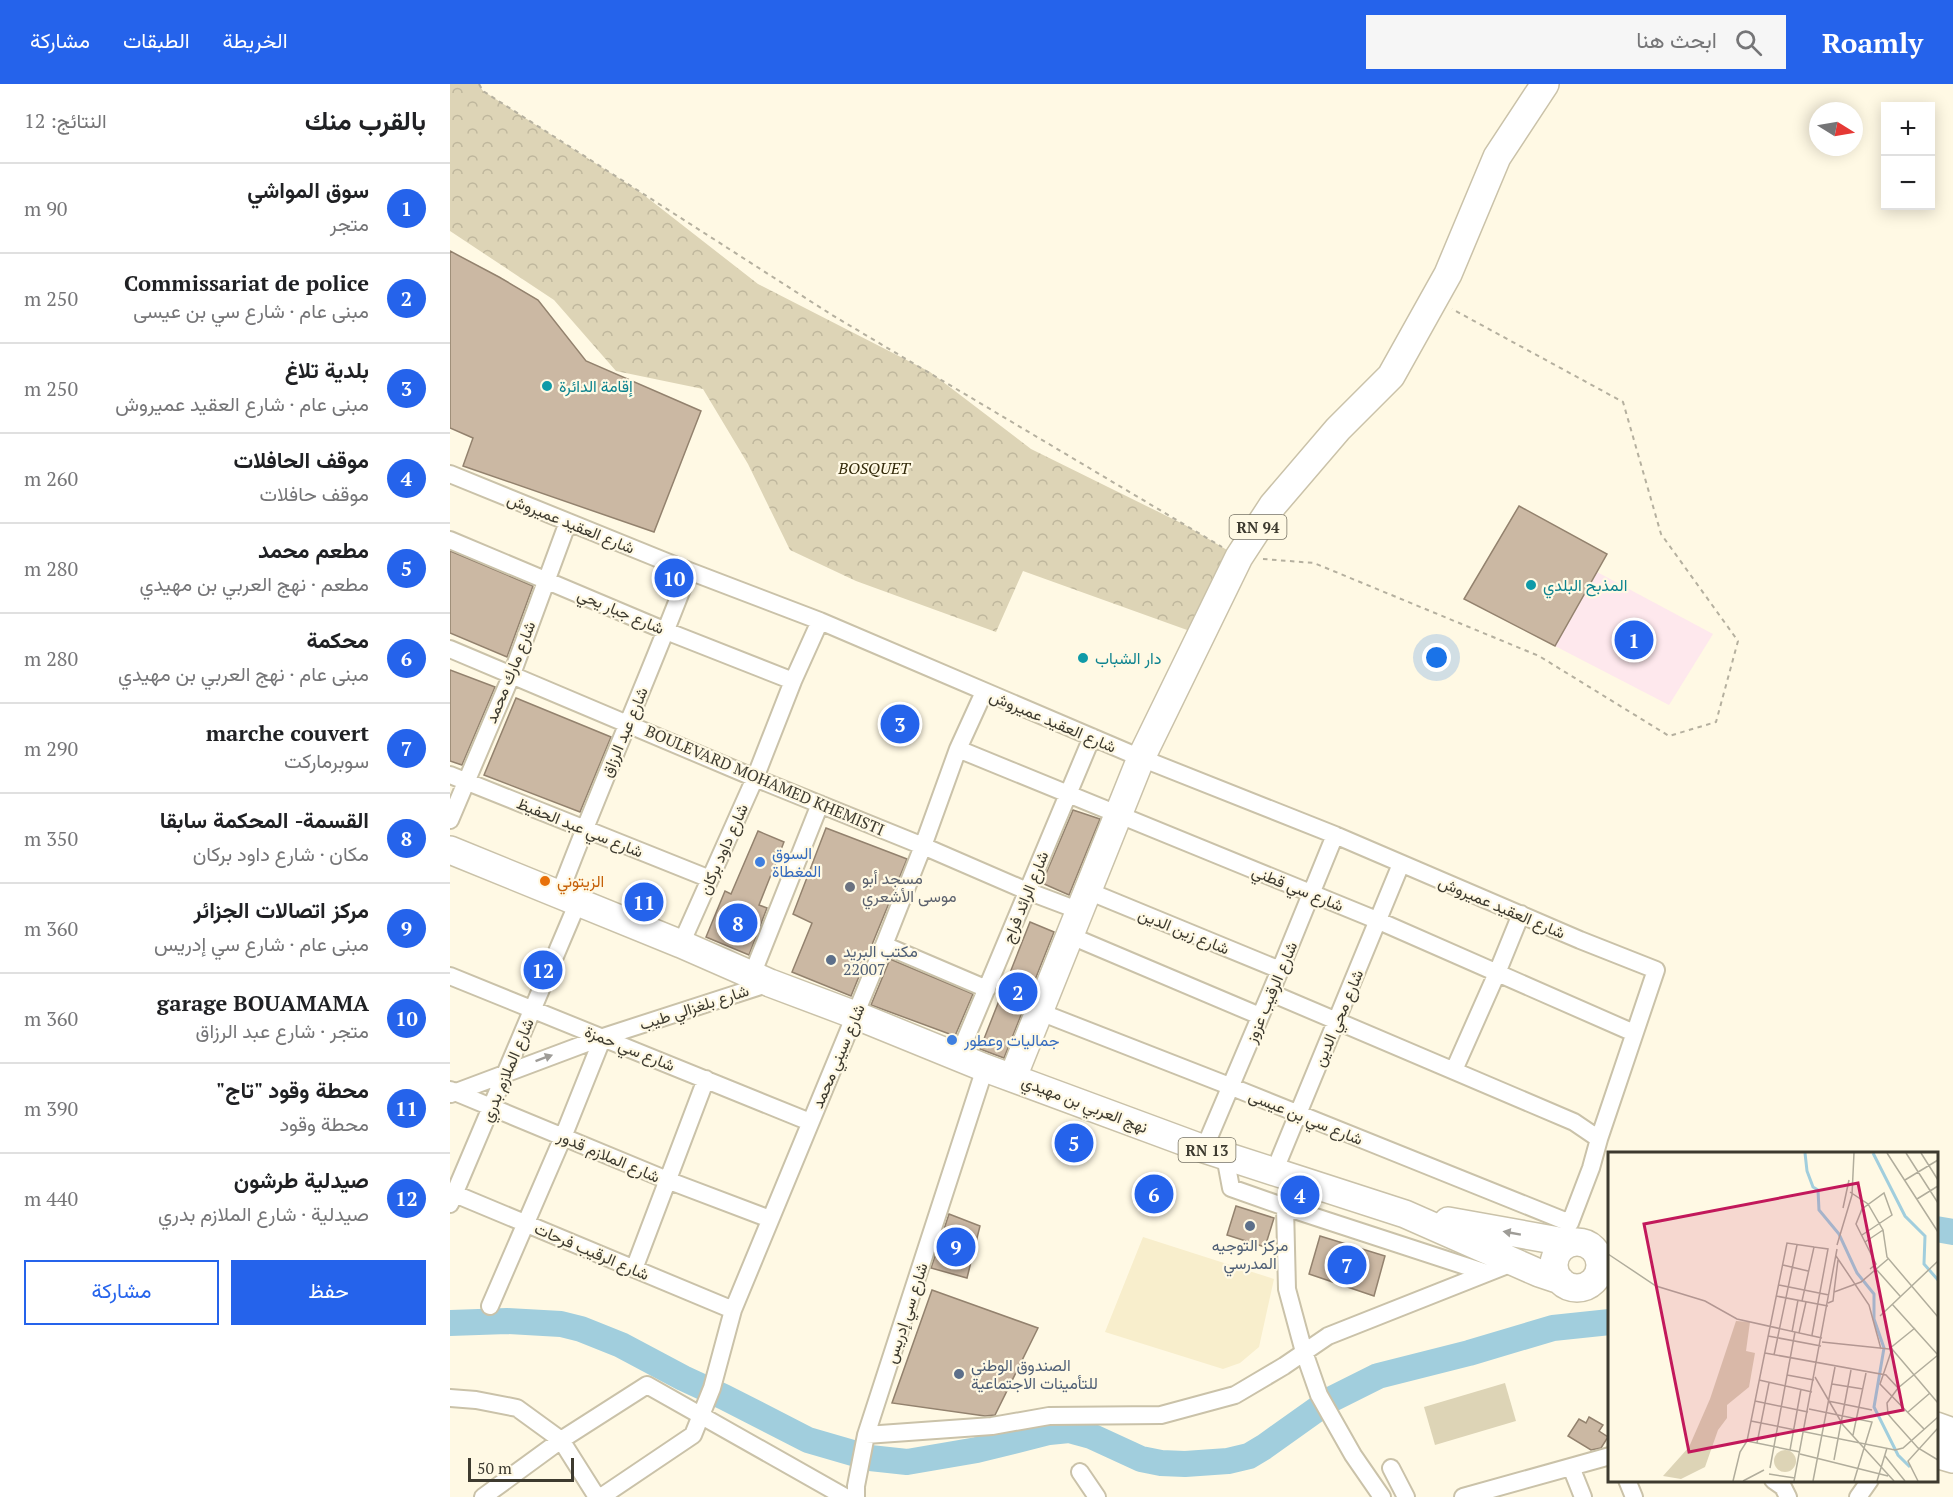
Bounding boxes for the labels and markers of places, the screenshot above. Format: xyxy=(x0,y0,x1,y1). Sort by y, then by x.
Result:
place label: إقامة الدائرة xyxy=(559,375,633,397)
marker: إقامة الدائرة xyxy=(540,379,554,393)
pin: 10 xyxy=(654,556,694,600)
place label: المذبح البلدي xyxy=(1543,574,1627,599)
marker: المذبح البلدي xyxy=(1524,578,1538,592)
pin: 1 xyxy=(1614,618,1654,662)
place label: دار الشباب xyxy=(1095,647,1161,669)
marker: دار الشباب xyxy=(1076,651,1090,665)
pin: 3 xyxy=(880,702,920,746)
place label: السوق المغطاة xyxy=(772,842,821,882)
marker: السوق المغطاة xyxy=(753,855,767,869)
place label: مسجد أبو موسى الأشعري xyxy=(862,867,957,910)
place label: الزيتوني xyxy=(557,870,604,895)
marker: الزيتوني xyxy=(538,874,552,888)
pin: 11 xyxy=(624,880,664,924)
marker: مسجد أبو موسى الأشعري xyxy=(843,880,857,894)
pin: 8 xyxy=(718,900,758,946)
place label: مكتب البريد 22007 xyxy=(843,940,918,980)
pin: 12 xyxy=(524,948,562,992)
marker: مكتب البريد 22007 xyxy=(824,953,838,967)
pin: 2 xyxy=(998,970,1038,1014)
place label: جماليات وعطور xyxy=(963,1029,1060,1051)
marker: جماليات وعطور xyxy=(945,1033,959,1047)
pin: 5 xyxy=(1054,1120,1094,1166)
pin: 6 xyxy=(1134,1172,1174,1216)
pin: 4 xyxy=(1280,1172,1320,1218)
marker: مركز التوجيه المدرسي xyxy=(1243,1219,1257,1233)
pin: 9 xyxy=(936,1224,976,1270)
place label: مركز التوجيه المدرسي xyxy=(1212,1234,1288,1277)
pin: 7 xyxy=(1328,1242,1366,1288)
place label: الصندوق الوطني للتأمينات الاجتماعية xyxy=(971,1354,1098,1394)
marker: الصندوق الوطني للتأمينات الاجتماعية xyxy=(952,1367,966,1381)

